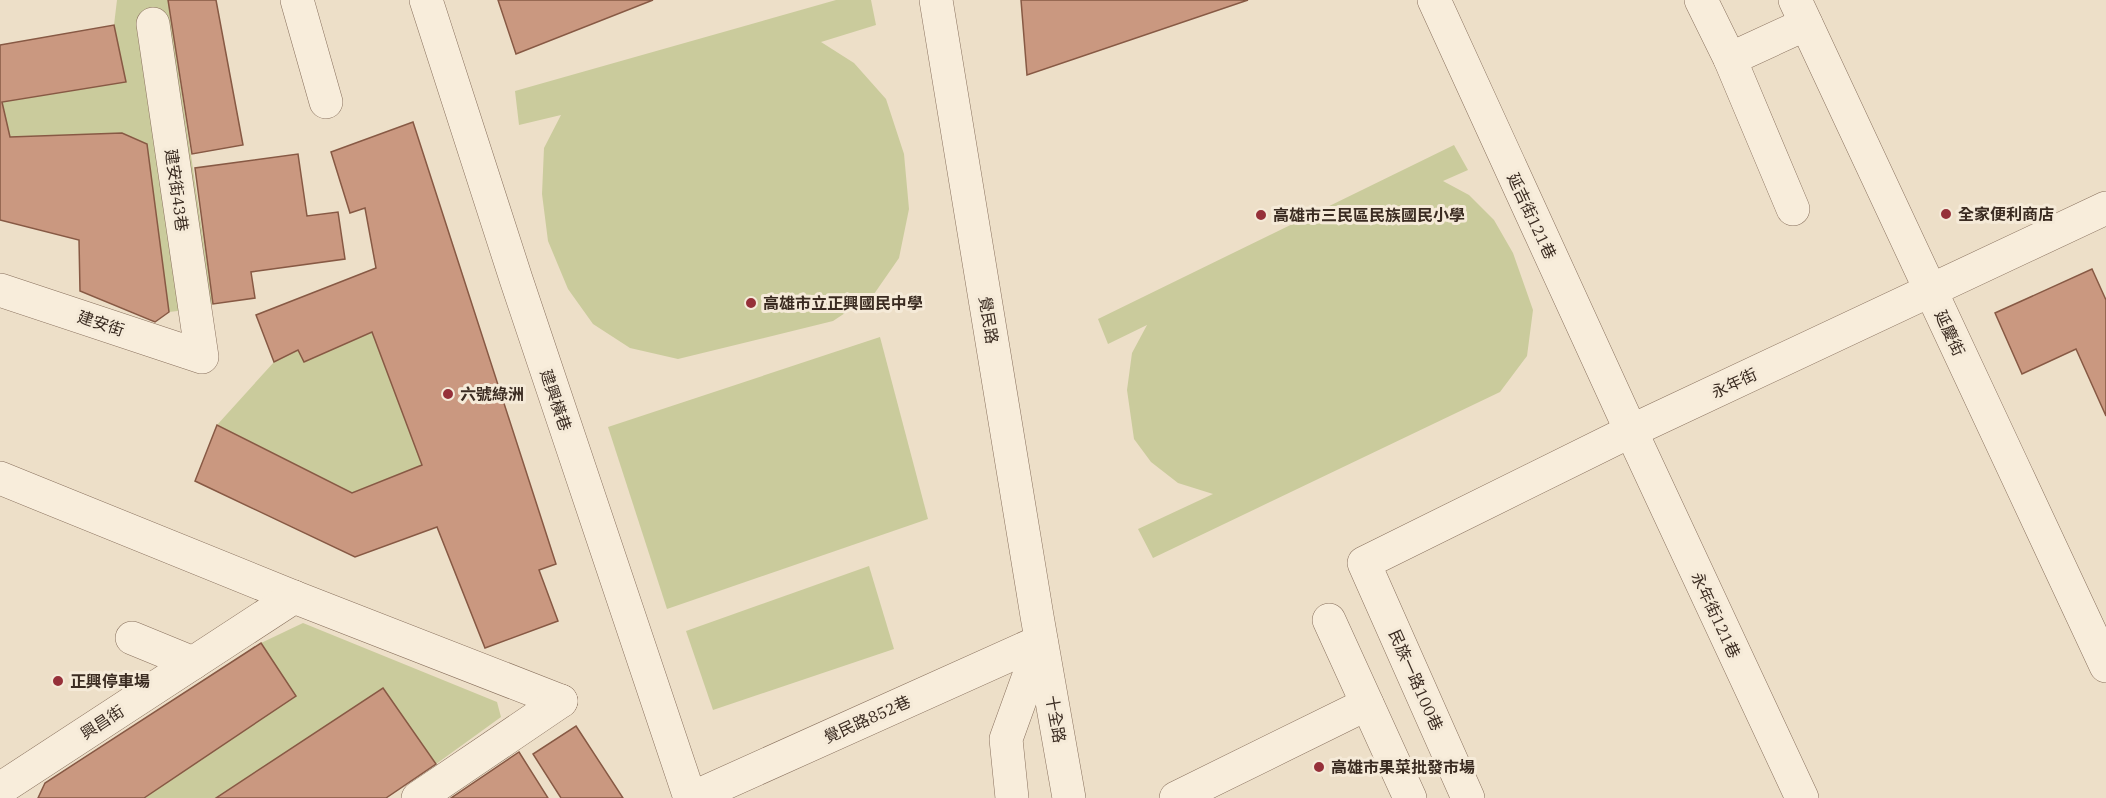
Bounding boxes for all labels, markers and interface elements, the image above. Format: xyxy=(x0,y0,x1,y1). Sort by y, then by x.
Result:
street label: 建安街43巷 xyxy=(161,147,193,233)
street label: 延吉街121巷 xyxy=(1503,170,1561,262)
place label: 全家便利商店 xyxy=(1958,204,2054,224)
place label: 高雄市三民區民族國民小學 xyxy=(1273,205,1465,225)
marker: 全家便利商店 xyxy=(1939,207,1953,221)
marker: 高雄市三民區民族國民小學 xyxy=(1254,208,1268,222)
place label: 高雄市立正興國民中學 xyxy=(763,293,923,313)
street label: 覺民路 xyxy=(975,295,1003,345)
marker: 高雄市立正興國民中學 xyxy=(744,296,758,310)
street label: 建安街 xyxy=(75,306,127,340)
street label: 延慶街 xyxy=(1931,307,1969,359)
street label: 永年街 xyxy=(1708,364,1760,402)
street label: 建興橫巷 xyxy=(536,366,576,434)
place label: 六號綠洲 xyxy=(460,384,524,404)
marker: 六號綠洲 xyxy=(441,387,455,401)
street label: 永年街121巷 xyxy=(1687,569,1745,661)
street label: 民族一路100巷 xyxy=(1385,626,1447,734)
place label: 正興停車場 xyxy=(70,671,150,691)
marker: 正興停車場 xyxy=(51,674,65,688)
street label: 覺民路852巷 xyxy=(821,691,913,747)
street label: 十全路 xyxy=(1042,694,1070,744)
street label: 興昌街 xyxy=(76,701,128,743)
place label: 高雄市果菜批發市場 xyxy=(1331,757,1475,777)
marker: 高雄市果菜批發市場 xyxy=(1312,760,1326,774)

